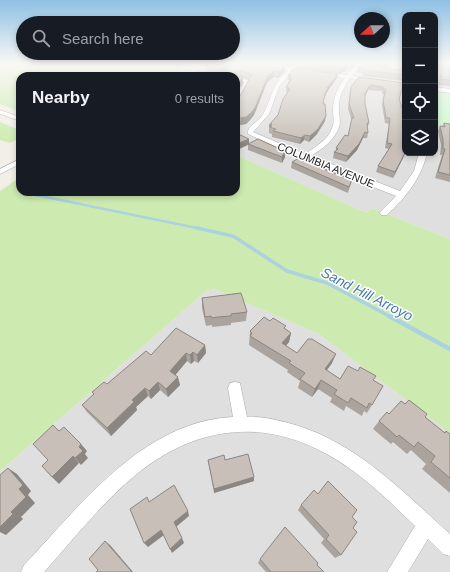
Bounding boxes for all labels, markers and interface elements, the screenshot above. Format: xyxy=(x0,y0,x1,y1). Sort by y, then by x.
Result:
north arrow xyxy=(354,12,390,48)
map controls xyxy=(402,12,438,156)
button: + xyxy=(402,12,438,48)
search box xyxy=(16,16,240,60)
icon: search xyxy=(30,27,52,49)
text: Search here xyxy=(62,30,144,47)
button: − xyxy=(402,48,438,84)
button: locate xyxy=(402,84,438,120)
text: Nearby xyxy=(32,88,90,107)
text: 0 results xyxy=(175,91,224,106)
button: layers xyxy=(402,120,438,156)
street label: COLUMBIA AVENUE xyxy=(276,140,376,190)
water label: Sand Hill Arroyo xyxy=(319,264,416,324)

